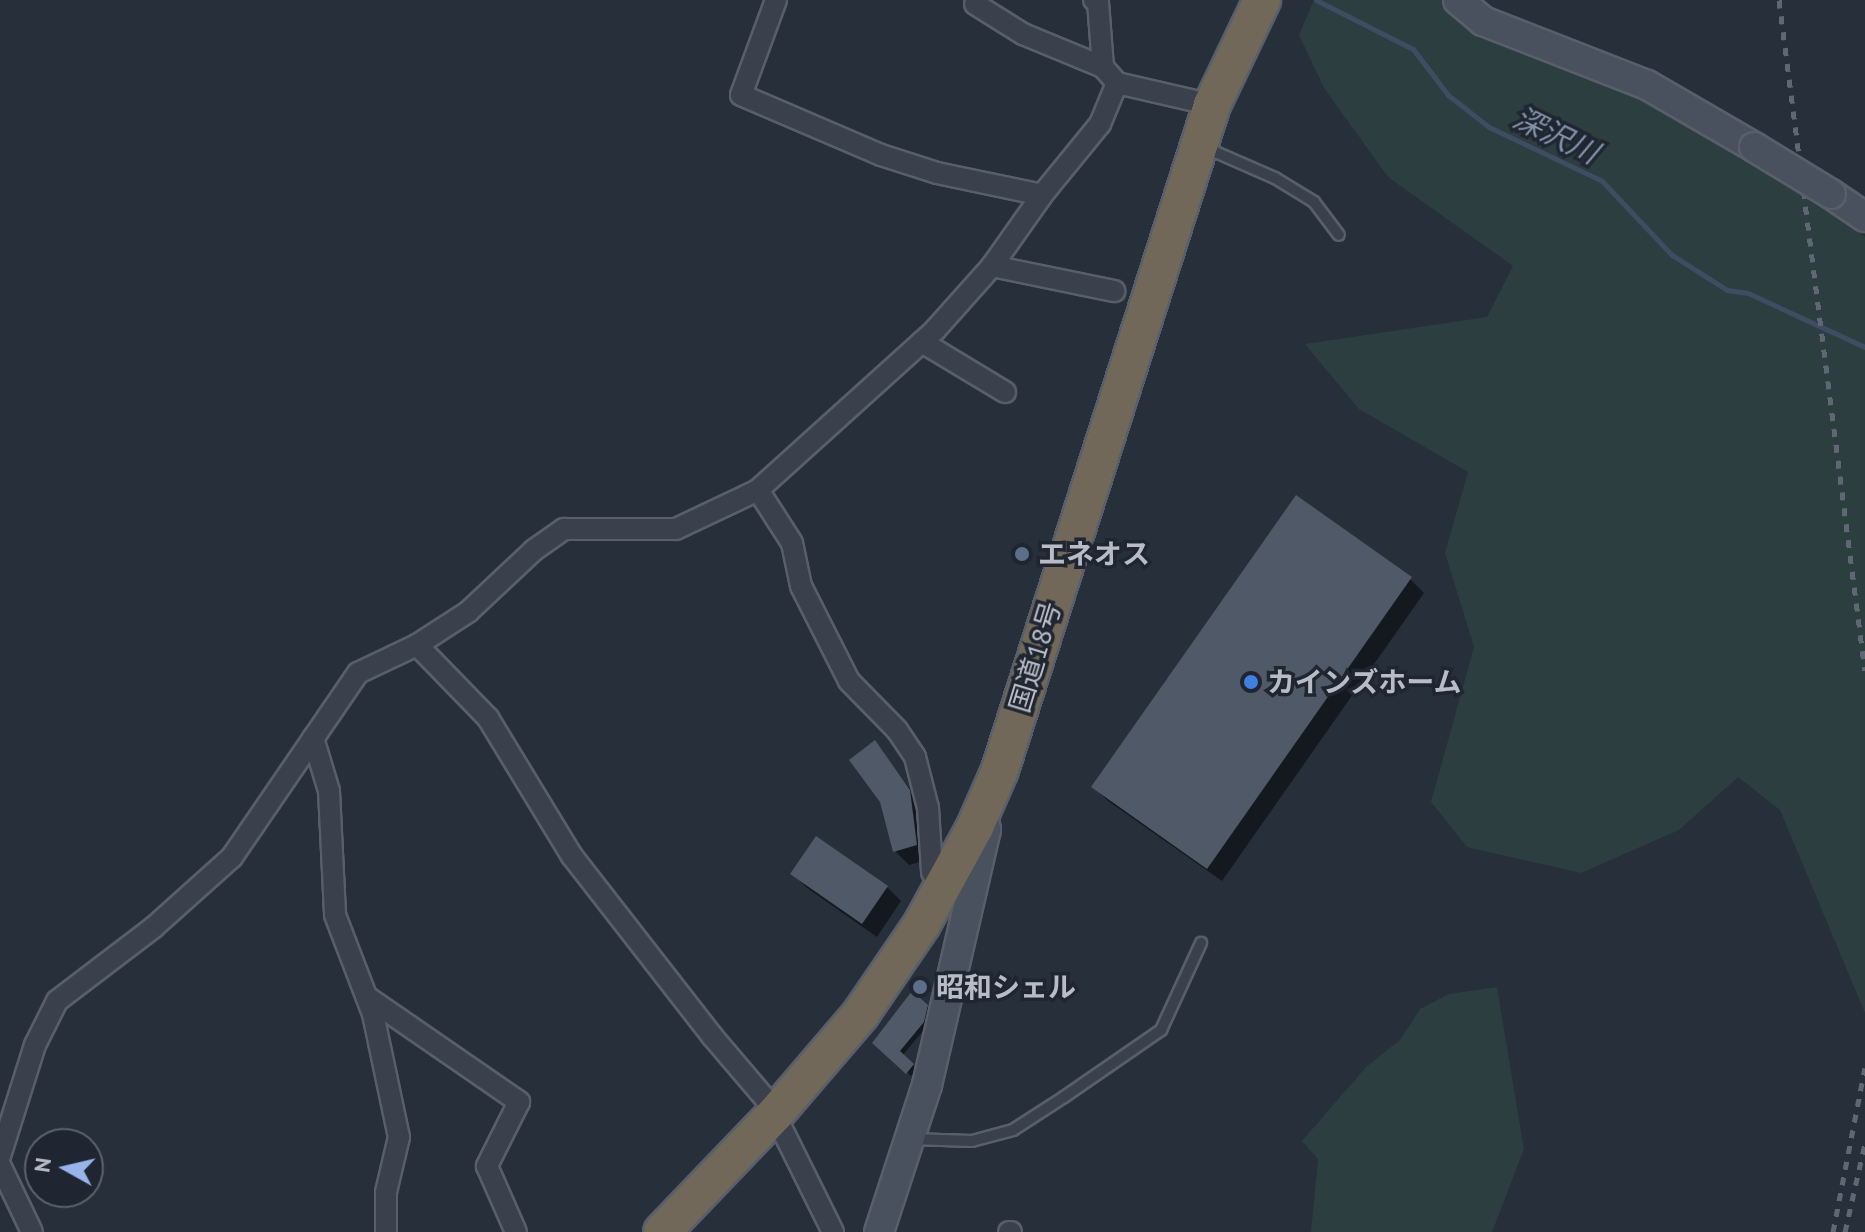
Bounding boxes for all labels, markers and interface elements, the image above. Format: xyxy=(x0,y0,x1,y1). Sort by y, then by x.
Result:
water label: 深沢川 xyxy=(1508,99,1604,171)
place label: エネオス xyxy=(1038,537,1150,571)
marker: エネオス xyxy=(1013,545,1031,563)
street label: 国道18号 xyxy=(1002,597,1068,717)
place label: カインズホーム xyxy=(1267,665,1463,699)
marker: カインズホーム xyxy=(1242,673,1260,691)
place label: 昭和シェル xyxy=(936,970,1076,1004)
marker: 昭和シェル xyxy=(911,978,929,996)
north arrow xyxy=(24,1128,104,1208)
text: N xyxy=(27,1156,57,1174)

